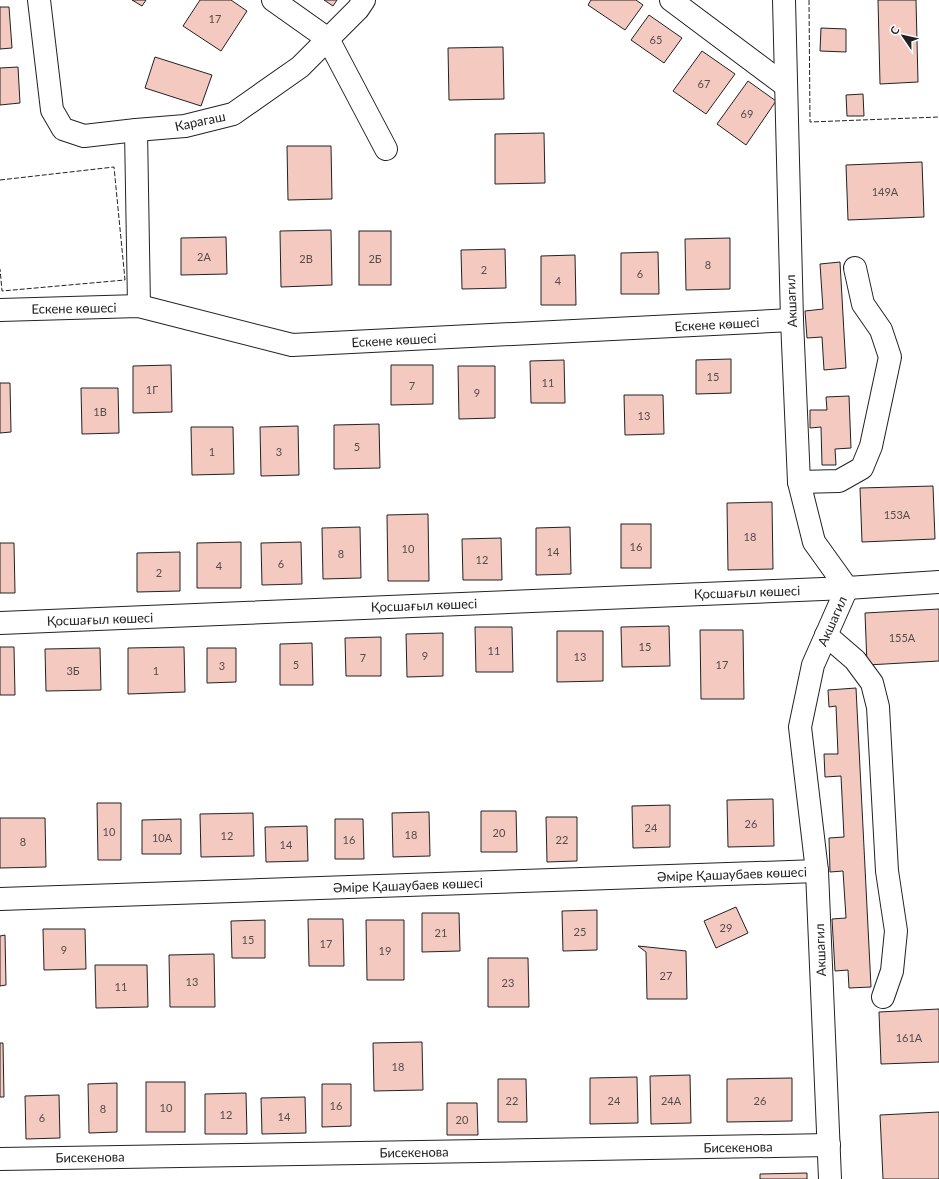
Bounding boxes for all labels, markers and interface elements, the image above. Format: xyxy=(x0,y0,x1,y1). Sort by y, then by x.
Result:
house number: 17 xyxy=(209,12,221,25)
north arrow xyxy=(883,16,923,56)
text: С xyxy=(887,23,902,37)
house number: 65 xyxy=(650,33,662,46)
house number: 67 xyxy=(698,77,710,90)
house number: 69 xyxy=(741,107,753,120)
street label: Карагаш xyxy=(173,108,227,134)
house number: 149А xyxy=(872,185,899,198)
house number: 2А xyxy=(197,250,211,263)
house number: 2В xyxy=(299,252,313,265)
house number: 2Б xyxy=(368,252,382,265)
house number: 8 xyxy=(705,258,711,271)
house number: 2 xyxy=(481,263,487,276)
house number: 6 xyxy=(637,267,643,280)
house number: 4 xyxy=(555,274,562,287)
street label: Акшагил xyxy=(782,274,800,328)
street label: Ескене көшесі xyxy=(31,299,117,317)
street label: Ескене көшесі xyxy=(674,314,760,334)
street label: Ескене көшесі xyxy=(351,330,437,350)
house number: 15 xyxy=(707,370,719,383)
house number: 11 xyxy=(542,376,554,389)
house number: 7 xyxy=(409,379,415,392)
house number: 1Г xyxy=(146,383,158,396)
house number: 9 xyxy=(474,386,480,399)
house number: 1В xyxy=(93,405,107,418)
house number: 13 xyxy=(638,409,650,422)
house number: 5 xyxy=(354,440,360,453)
house number: 1 xyxy=(209,445,215,458)
house number: 3 xyxy=(276,445,282,458)
house number: 153А xyxy=(884,508,911,521)
house number: 18 xyxy=(744,530,756,543)
house number: 16 xyxy=(630,540,642,553)
house number: 10 xyxy=(402,542,415,555)
house number: 14 xyxy=(547,545,560,558)
house number: 8 xyxy=(338,547,344,560)
house number: 12 xyxy=(476,553,488,566)
house number: 6 xyxy=(278,557,284,570)
house number: 4 xyxy=(216,559,223,572)
house number: 2 xyxy=(156,566,162,579)
street label: Қосшағыл көшесі xyxy=(693,582,801,602)
street label: Акшагил xyxy=(814,593,850,649)
street label: Қосшағыл көшесі xyxy=(370,595,478,615)
street label: Қосшағыл көшесі xyxy=(46,609,154,629)
house number: 155А xyxy=(889,631,916,644)
house number: 15 xyxy=(639,640,651,653)
house number: 11 xyxy=(488,644,500,657)
house number: 9 xyxy=(422,649,428,662)
house number: 13 xyxy=(574,650,586,663)
house number: 7 xyxy=(360,651,366,664)
house number: 5 xyxy=(293,658,299,671)
house number: 17 xyxy=(716,658,728,671)
house number: 3 xyxy=(219,659,225,672)
house number: 3Б xyxy=(66,664,80,677)
house number: 1 xyxy=(153,664,159,677)
house number: 26 xyxy=(745,817,757,830)
house number: 24 xyxy=(645,821,658,834)
house number: 10 xyxy=(103,825,116,838)
house number: 20 xyxy=(493,826,506,839)
house number: 18 xyxy=(405,828,417,841)
house number: 12 xyxy=(221,829,233,842)
house number: 10А xyxy=(152,831,173,844)
house number: 16 xyxy=(343,833,355,846)
house number: 22 xyxy=(556,833,568,846)
house number: 8 xyxy=(20,835,26,848)
house number: 14 xyxy=(280,838,293,851)
street label: Әміре Қашаубаев көшесі xyxy=(657,863,807,885)
street label: Әміре Қашаубаев көшесі xyxy=(333,874,483,896)
house number: 29 xyxy=(720,921,732,934)
street label: Акшагил xyxy=(811,923,829,977)
house number: 25 xyxy=(574,925,586,938)
house number: 21 xyxy=(435,926,447,939)
house number: 15 xyxy=(242,933,254,946)
house number: 17 xyxy=(320,937,332,950)
house number: 9 xyxy=(61,943,67,956)
house number: 19 xyxy=(379,944,391,957)
house number: 27 xyxy=(660,969,672,982)
house number: 13 xyxy=(186,975,198,988)
house number: 23 xyxy=(502,976,514,989)
house number: 11 xyxy=(115,980,127,993)
house number: 161А xyxy=(896,1031,923,1044)
house number: 18 xyxy=(392,1060,404,1073)
house number: 22 xyxy=(506,1094,518,1107)
house number: 24 xyxy=(608,1094,621,1107)
house number: 24А xyxy=(661,1094,682,1107)
house number: 26 xyxy=(754,1094,766,1107)
house number: 16 xyxy=(330,1099,342,1112)
house number: 10 xyxy=(160,1101,173,1114)
house number: 8 xyxy=(100,1102,106,1115)
house number: 12 xyxy=(220,1108,232,1121)
house number: 14 xyxy=(278,1110,291,1123)
house number: 6 xyxy=(39,1111,45,1124)
house number: 20 xyxy=(456,1113,469,1126)
street label: Бисекенова xyxy=(703,1138,773,1156)
street label: Бисекенова xyxy=(379,1143,449,1161)
street label: Бисекенова xyxy=(55,1148,125,1166)

